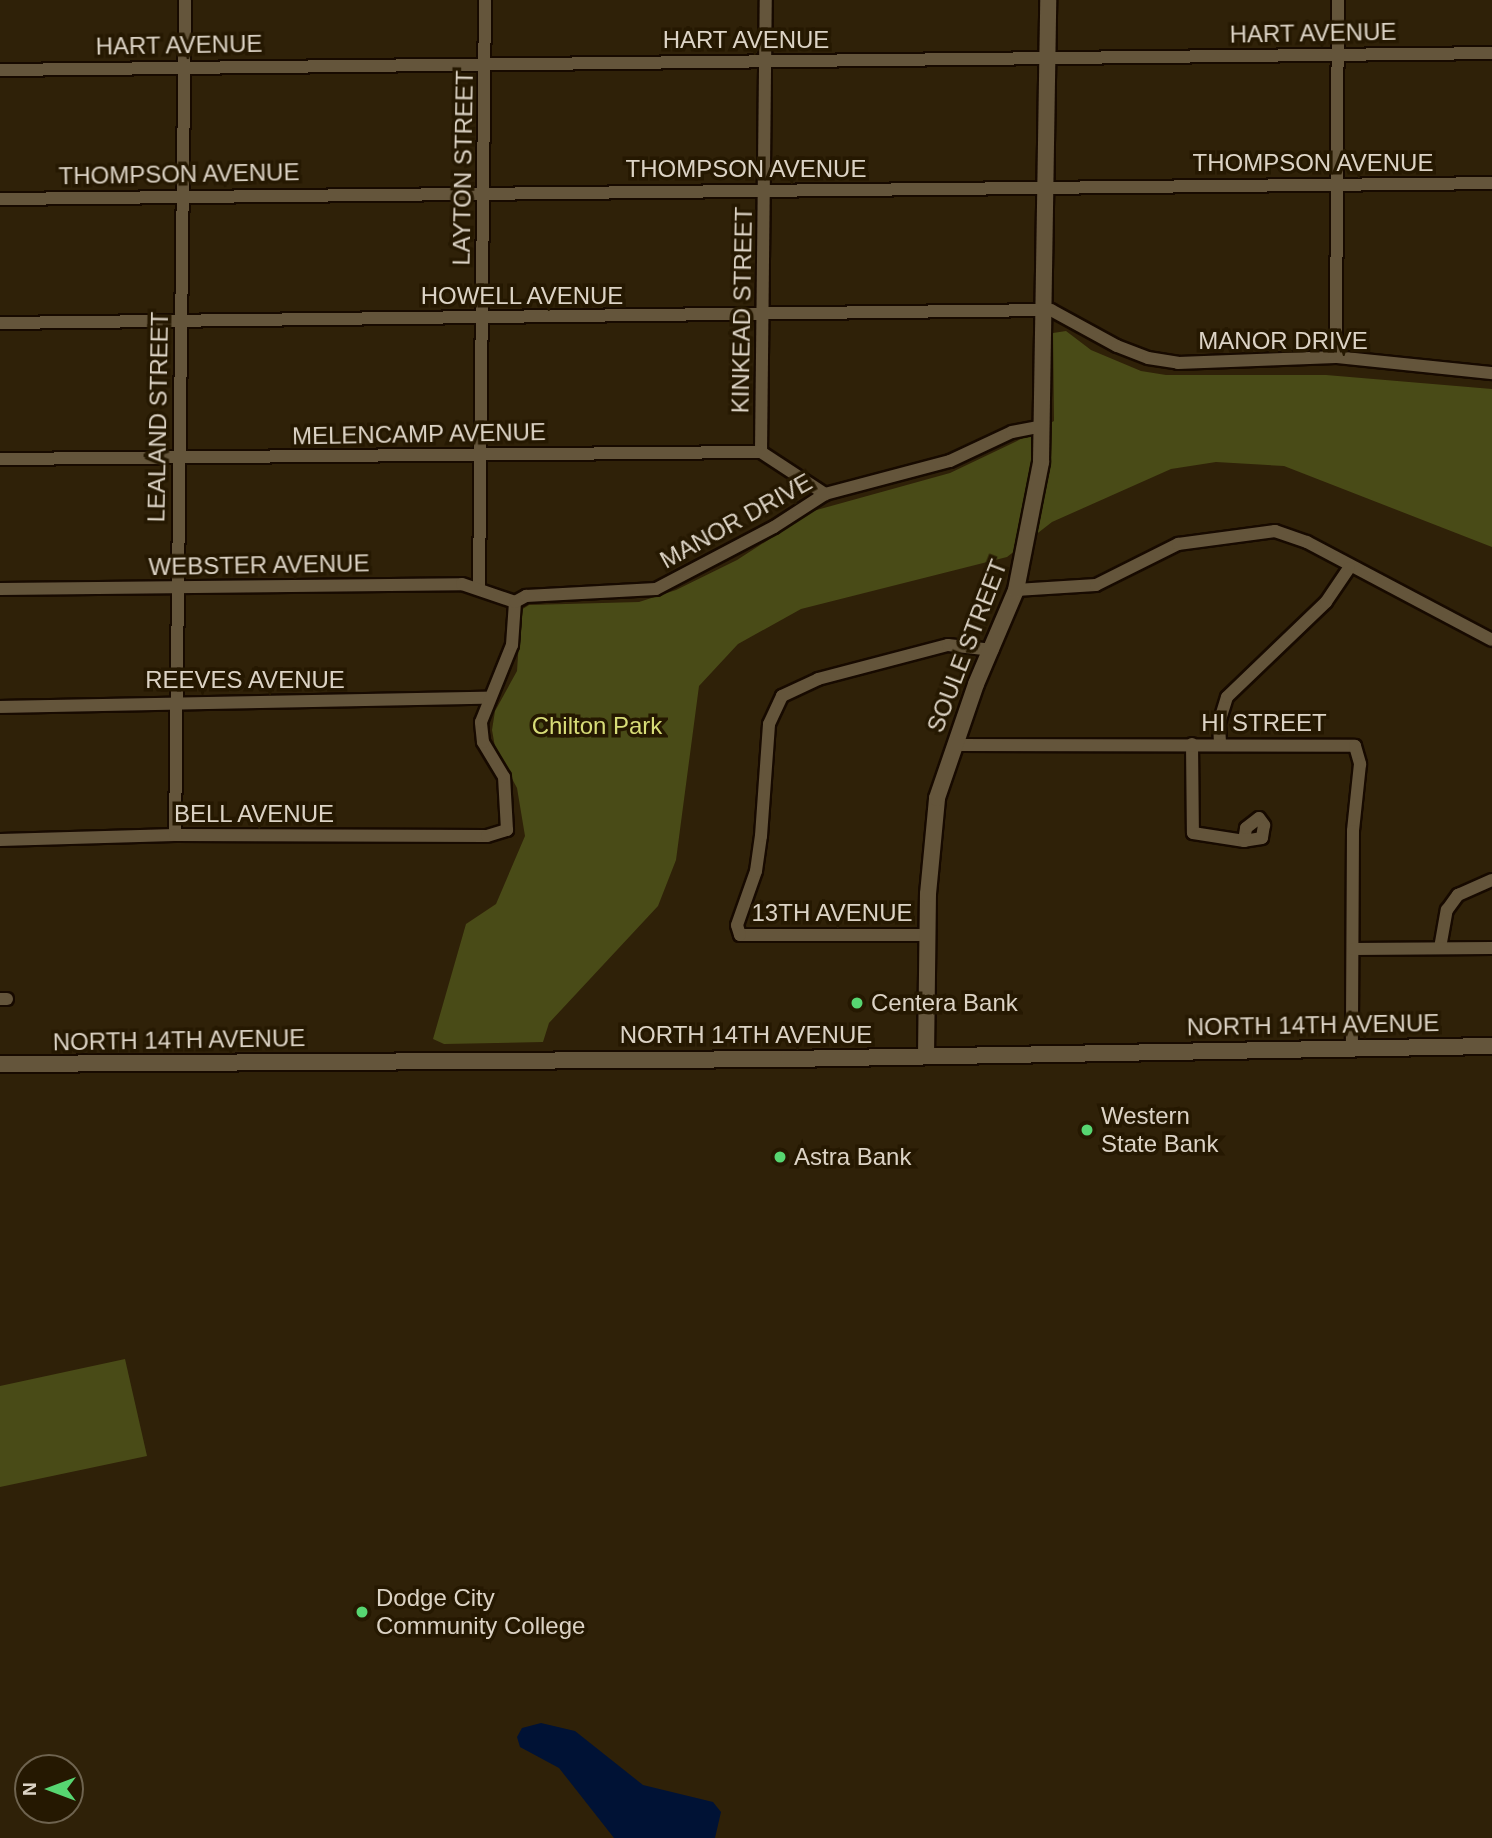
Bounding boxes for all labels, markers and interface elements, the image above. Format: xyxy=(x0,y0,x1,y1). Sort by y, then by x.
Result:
street label: HART AVENUE xyxy=(1229,17,1397,49)
street label: HART AVENUE xyxy=(662,26,830,54)
street label: HART AVENUE xyxy=(95,29,263,61)
street label: LAYTON STREET xyxy=(447,70,479,266)
street label: THOMPSON AVENUE xyxy=(1192,149,1434,177)
street label: THOMPSON AVENUE xyxy=(625,155,867,183)
street label: THOMPSON AVENUE xyxy=(58,157,300,191)
street label: KINKEAD STREET xyxy=(726,206,758,414)
street label: HOWELL AVENUE xyxy=(420,282,624,310)
street label: LEALAND STREET xyxy=(142,311,174,523)
street label: MANOR DRIVE xyxy=(1198,327,1368,355)
street label: MELENCAMP AVENUE xyxy=(291,417,547,451)
street label: MANOR DRIVE xyxy=(655,467,817,575)
street label: WEBSTER AVENUE xyxy=(148,549,370,581)
street label: SOULE STREET xyxy=(921,556,1013,736)
street label: REEVES AVENUE xyxy=(145,666,345,694)
street label: HI STREET xyxy=(1201,709,1327,737)
park label: Chilton Park xyxy=(532,712,662,740)
street label: BELL AVENUE xyxy=(173,800,335,828)
street label: 13TH AVENUE xyxy=(751,899,913,927)
place label: Centera Bank xyxy=(871,989,1018,1017)
marker: Centera Bank xyxy=(849,995,865,1011)
street label: NORTH 14TH AVENUE xyxy=(1186,1008,1440,1042)
street label: NORTH 14TH AVENUE xyxy=(619,1021,873,1049)
street label: NORTH 14TH AVENUE xyxy=(52,1023,306,1057)
place label: Western State Bank xyxy=(1101,1102,1218,1158)
marker: Western State Bank xyxy=(1079,1122,1095,1138)
place label: Astra Bank xyxy=(794,1143,911,1171)
marker: Astra Bank xyxy=(772,1149,788,1165)
place label: Dodge City Community College xyxy=(376,1584,585,1640)
marker: Dodge City Community College xyxy=(354,1604,370,1620)
north arrow xyxy=(14,1754,84,1824)
text: N xyxy=(19,1782,40,1796)

